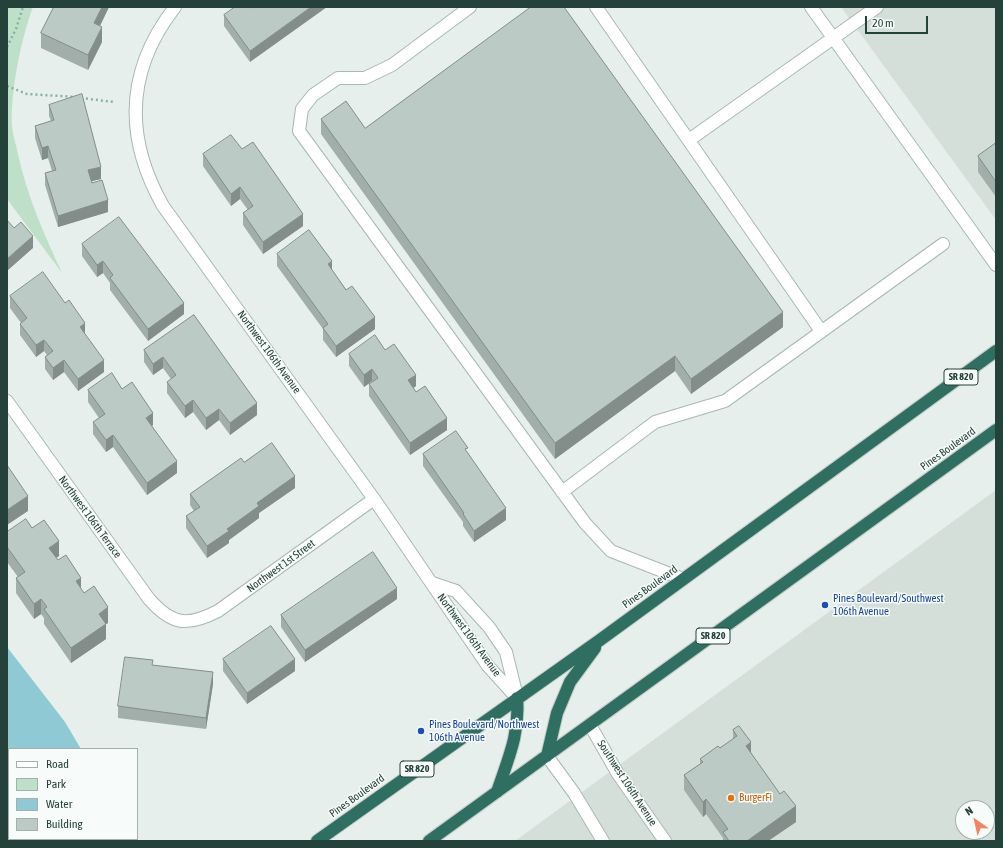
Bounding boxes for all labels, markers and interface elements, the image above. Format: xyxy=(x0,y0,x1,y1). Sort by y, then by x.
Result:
scale bar xyxy=(867,8,930,34)
text: 20 m xyxy=(872,16,894,30)
street label: Northwest 106th Avenue xyxy=(234,308,304,396)
road number: SR 820 xyxy=(944,369,978,385)
street label: Pines Boulevard xyxy=(918,425,978,473)
street label: Northwest 106th Terrace xyxy=(56,473,124,561)
street label: Northwest 1st Street xyxy=(244,537,318,595)
street label: Pines Boulevard xyxy=(620,563,680,611)
street label: Northwest 106th Avenue xyxy=(434,591,504,679)
place label: Pines Boulevard/Southwest 106th Avenue xyxy=(833,592,944,618)
marker: Pines Boulevard/Southwest 106th Avenue xyxy=(820,600,830,610)
road number: SR 820 xyxy=(696,628,730,644)
place label: Pines Boulevard/Northwest 106th Avenue xyxy=(429,718,539,744)
marker: Pines Boulevard/Northwest 106th Avenue xyxy=(416,726,426,736)
street label: Southwest 106th Avenue xyxy=(594,738,660,828)
legend xyxy=(8,748,138,840)
text: Road xyxy=(46,757,69,771)
road number: SR 820 xyxy=(400,761,434,777)
street label: Pines Boulevard xyxy=(327,772,387,820)
text: Park xyxy=(46,777,66,791)
place label: BurgerFi xyxy=(739,791,772,805)
marker: BurgerFi xyxy=(726,793,736,803)
text: Water xyxy=(46,797,72,811)
north arrow xyxy=(955,800,995,840)
text: N xyxy=(963,804,975,818)
text: Building xyxy=(46,817,83,831)

